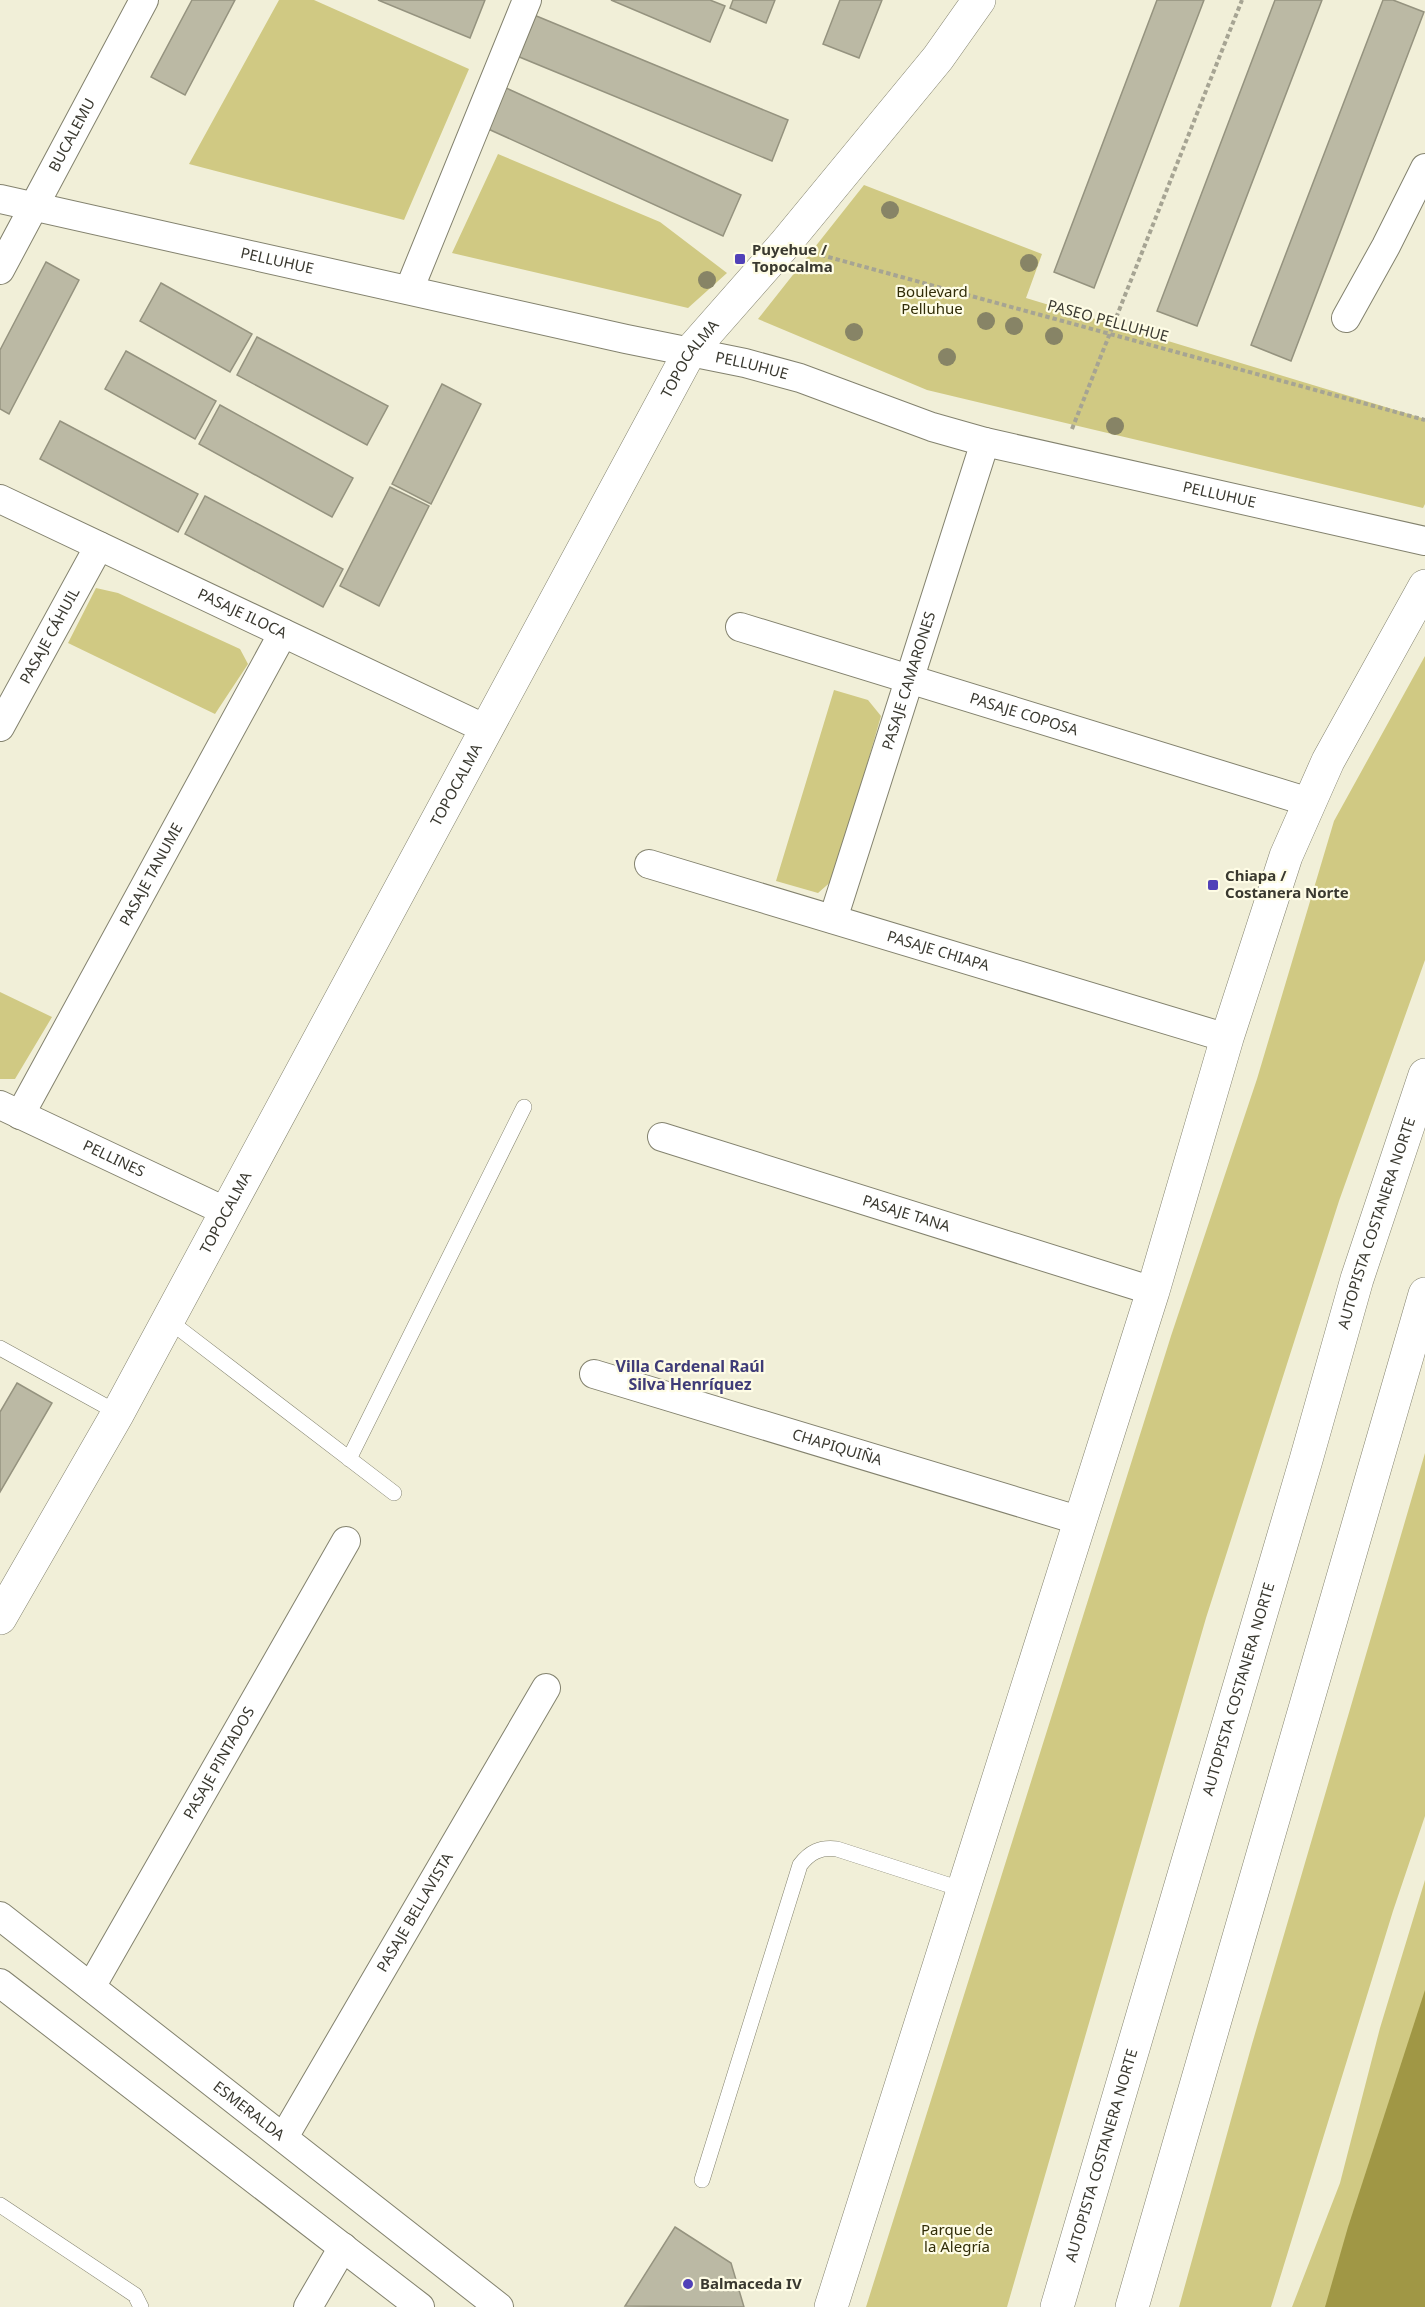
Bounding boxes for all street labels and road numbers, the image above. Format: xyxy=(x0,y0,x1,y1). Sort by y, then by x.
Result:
street label: BUCALEMU xyxy=(43,94,99,175)
street label: PELLUHUE xyxy=(239,242,316,278)
street label: PASEO PELLUHUE xyxy=(1046,294,1171,346)
street label: TOPOCALMA xyxy=(656,315,723,401)
street label: PELLUHUE xyxy=(714,346,791,383)
street label: PELLUHUE xyxy=(1181,476,1258,512)
street label: PASAJE CÁHUIL xyxy=(15,583,84,687)
street label: PASAJE ILOCA xyxy=(195,583,291,643)
street label: PASAJE CAMARONES xyxy=(877,609,939,752)
street label: PASAJE COPOSA xyxy=(968,687,1081,740)
street label: TOPOCALMA xyxy=(425,739,486,829)
street label: PASAJE TANUME xyxy=(114,819,186,929)
street label: PASAJE CHIAPA xyxy=(885,925,993,975)
street label: AUTOPISTA COSTANERA NORTE xyxy=(1332,1114,1419,1331)
street label: PELLINES xyxy=(80,1135,149,1181)
street label: TOPOCALMA xyxy=(195,1167,256,1257)
street label: PASAJE TANA xyxy=(860,1190,953,1236)
street label: CHAPIQUIÑA xyxy=(790,1423,885,1470)
street label: AUTOPISTA COSTANERA NORTE xyxy=(1197,1580,1278,1798)
street label: PASAJE PINTADOS xyxy=(178,1703,258,1822)
street label: PASAJE BELLAVISTA xyxy=(372,1848,457,1975)
street label: AUTOPISTA COSTANERA NORTE xyxy=(1060,2046,1141,2264)
street label: ESMERALDA xyxy=(209,2076,290,2145)

